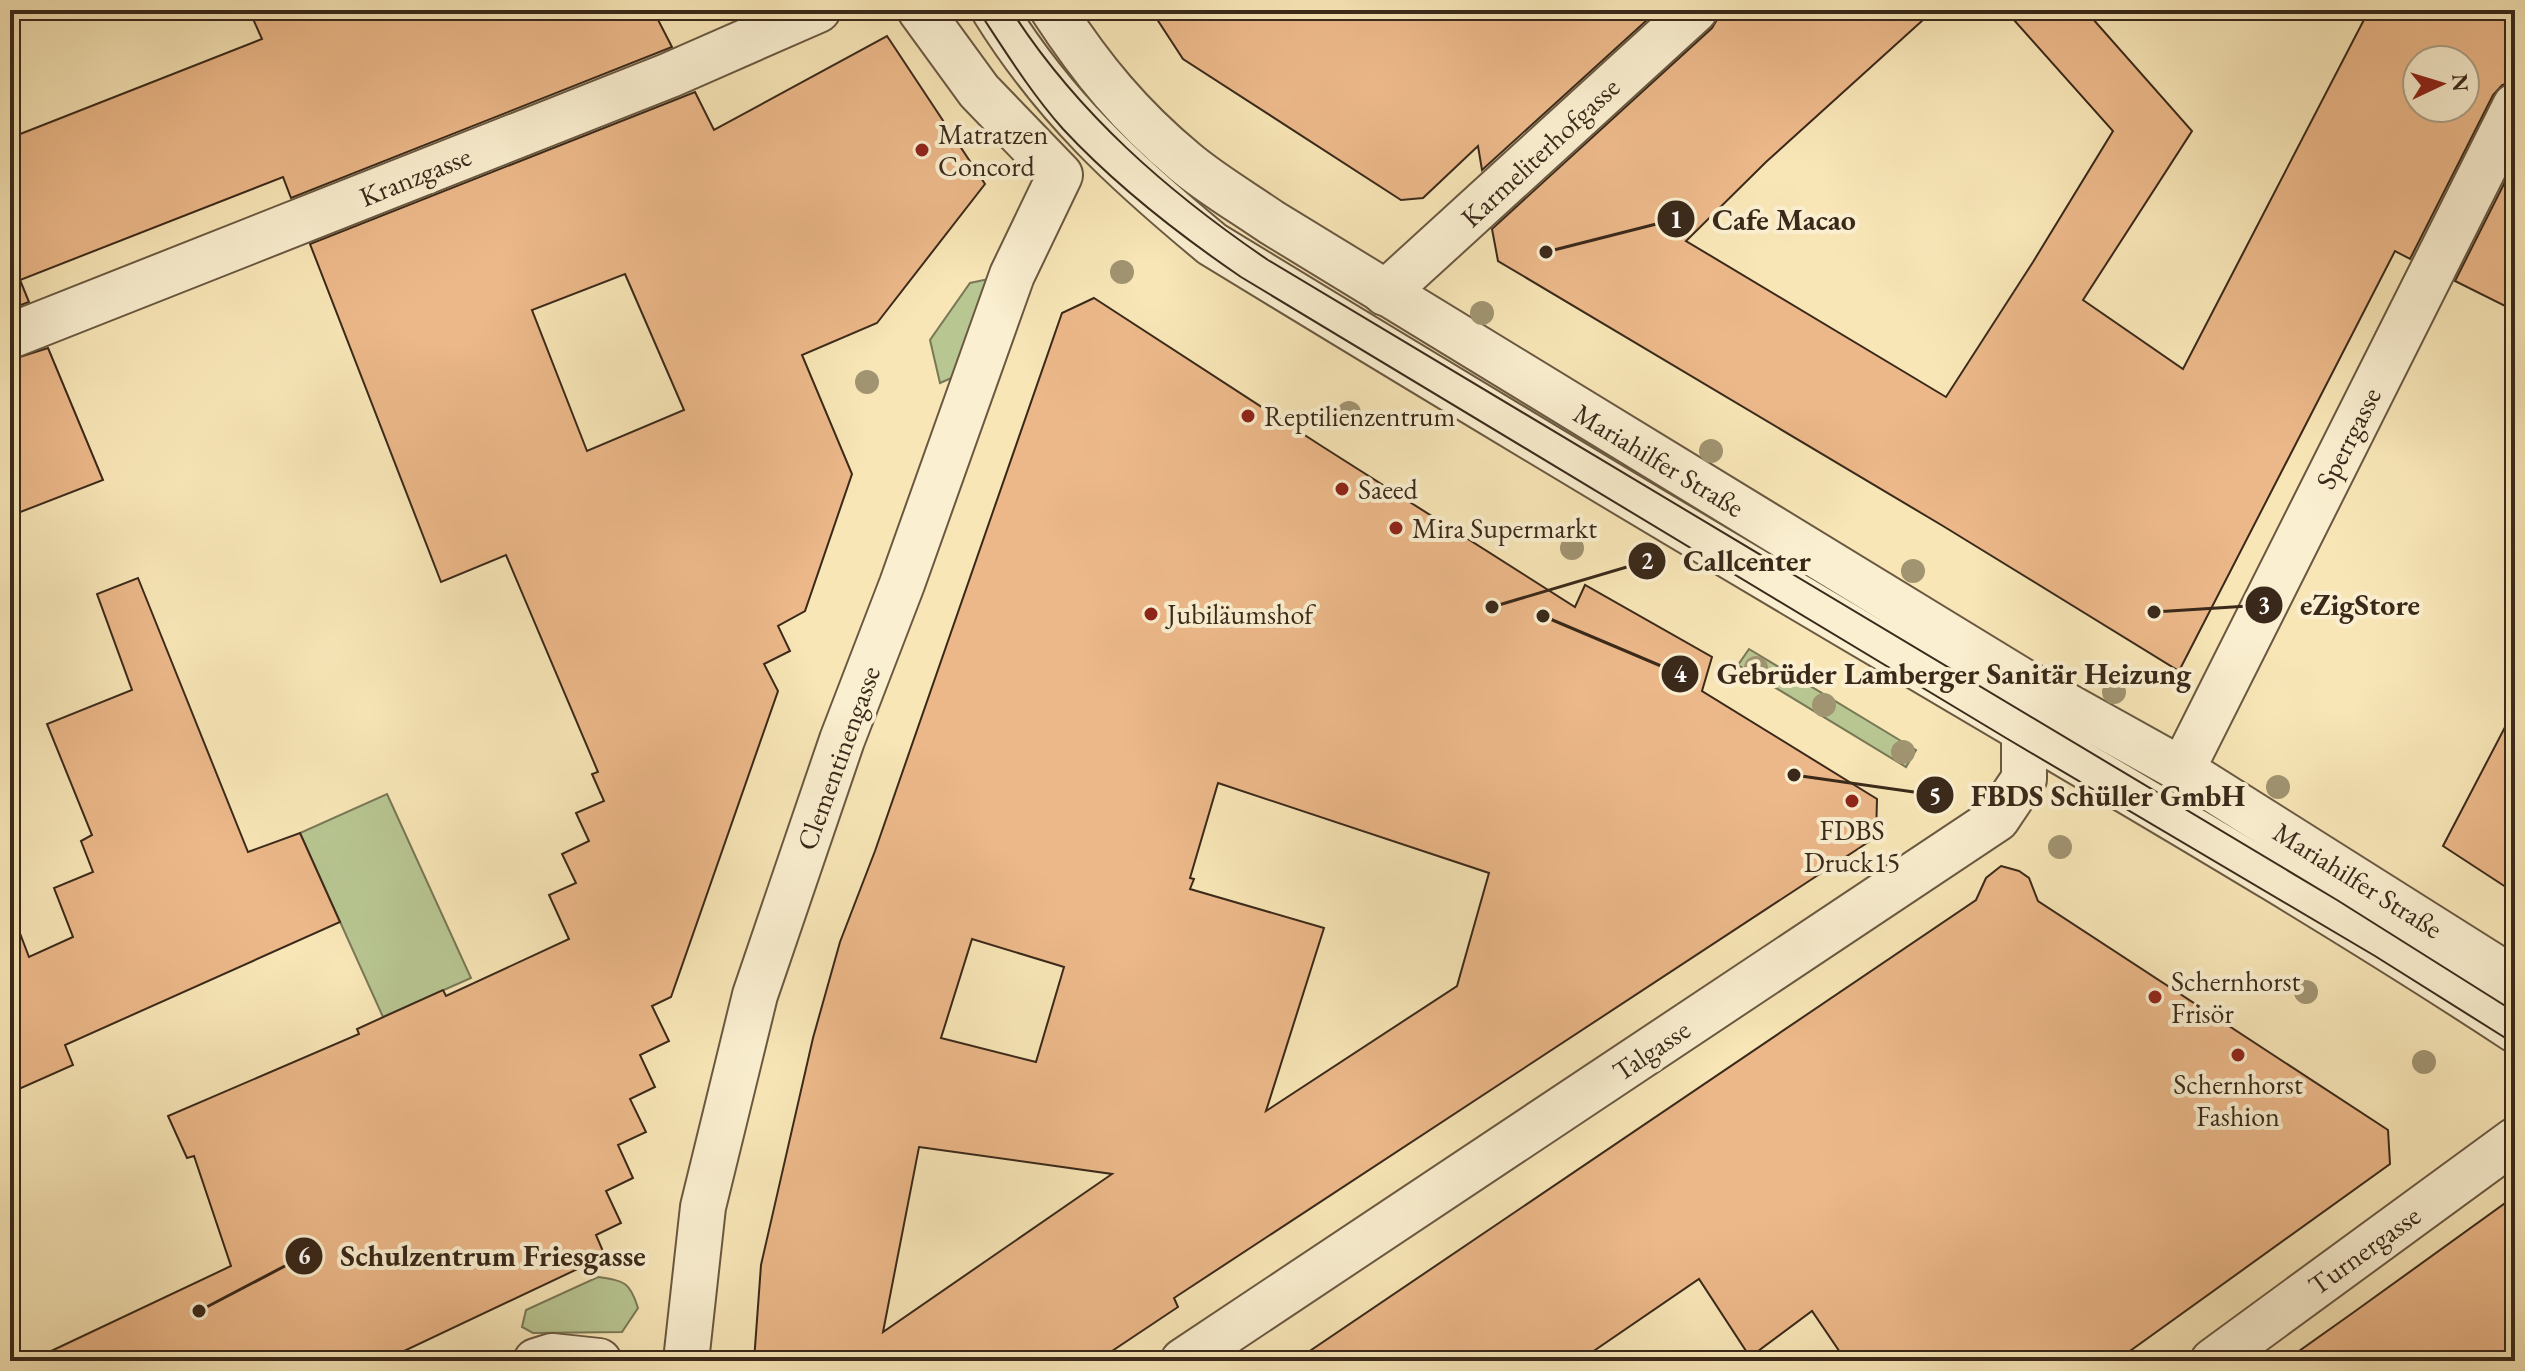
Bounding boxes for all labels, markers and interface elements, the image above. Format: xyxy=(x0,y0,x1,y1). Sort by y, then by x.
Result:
north arrow xyxy=(2401,44,2481,124)
street label: Karmeliterhofgasse xyxy=(1453,69,1627,235)
text: N xyxy=(2445,73,2476,93)
place label: Matratzen Concord xyxy=(938,116,1048,184)
street label: Kranzgasse xyxy=(354,137,476,215)
marker: Matratzen Concord xyxy=(913,141,931,159)
callout: Cafe Macao xyxy=(1656,192,1872,246)
text: Cafe Macao xyxy=(1712,200,1856,239)
text: 1 xyxy=(1670,204,1682,235)
street label: Sperrgasse xyxy=(2307,381,2389,495)
street label: Mariahilfer Straße xyxy=(1567,395,1751,525)
place label: Reptilienzentrum xyxy=(1264,398,1456,434)
marker: Reptilienzentrum xyxy=(1239,407,1257,425)
place label: Saeed xyxy=(1358,471,1418,507)
marker: Saeed xyxy=(1333,480,1351,498)
place label: Mira Supermarkt xyxy=(1412,510,1597,546)
marker: Mira Supermarkt xyxy=(1387,519,1405,537)
callout: Callcenter xyxy=(1627,534,1827,588)
text: Callcenter xyxy=(1683,541,1812,580)
text: 2 xyxy=(1641,545,1654,576)
callout: eZigStore xyxy=(2244,578,2436,632)
text: eZigStore xyxy=(2300,585,2420,624)
text: 3 xyxy=(2258,589,2270,620)
place label: Jubiläumshof xyxy=(1165,596,1316,632)
marker: Jubiläumshof xyxy=(1142,605,1160,623)
callout: Gebrüder Lamberger Sanitär Heizung xyxy=(1660,647,2207,701)
text: Gebrüder Lamberger Sanitär Heizung xyxy=(1717,654,2192,693)
text: 4 xyxy=(1674,658,1687,689)
street label: Clementinengasse xyxy=(788,661,888,855)
callout: FBDS Schüller GmbH xyxy=(1915,768,2262,822)
text: FBDS Schüller GmbH xyxy=(1971,776,2245,815)
text: 5 xyxy=(1929,780,1941,811)
marker: FDBS Druck15 xyxy=(1843,792,1861,810)
place label: FDBS Druck15 xyxy=(1804,812,1900,880)
street label: Mariahilfer Straße xyxy=(2267,814,2449,946)
place label: Schernhorst Frisör xyxy=(2171,963,2301,1031)
marker: Schernhorst Frisör xyxy=(2146,988,2164,1006)
street label: Talgasse xyxy=(1605,1011,1697,1089)
marker: Schernhorst Fashion xyxy=(2229,1046,2247,1064)
place label: Schernhorst Fashion xyxy=(2173,1066,2303,1134)
street label: Turnergasse xyxy=(2301,1197,2427,1303)
callout: Schulzentrum Friesgasse xyxy=(284,1229,662,1283)
text: Schulzentrum Friesgasse xyxy=(340,1236,646,1275)
text: 6 xyxy=(298,1240,311,1271)

